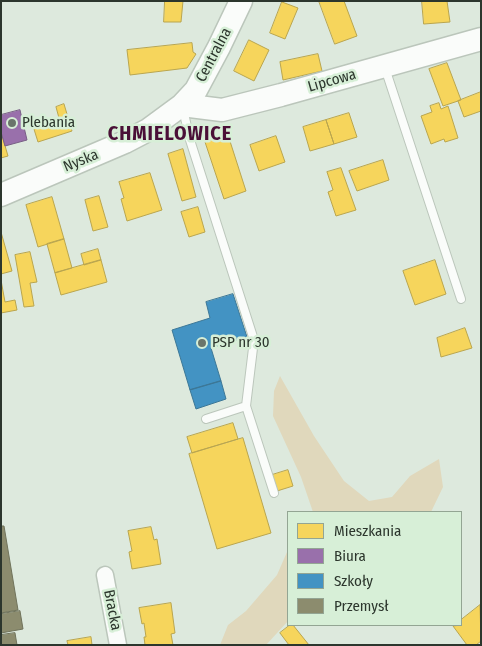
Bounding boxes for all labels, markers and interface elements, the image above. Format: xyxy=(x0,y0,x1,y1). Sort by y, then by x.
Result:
street label: Centralna xyxy=(192,25,236,85)
street label: Lipcowa xyxy=(306,66,358,96)
place label: Plebania xyxy=(22,114,75,132)
marker: Plebania xyxy=(6,117,18,129)
district label: CHMIELOWICE xyxy=(106,122,234,146)
street label: Nyska xyxy=(61,146,101,176)
place label: PSP nr 30 xyxy=(212,334,270,352)
marker: PSP nr 30 xyxy=(196,337,208,349)
legend xyxy=(287,511,462,626)
text: Mieszkania xyxy=(334,522,401,540)
text: Biura xyxy=(334,547,366,565)
text: Szkoły xyxy=(334,572,373,590)
street label: Bracka xyxy=(99,588,125,632)
text: Przemysł xyxy=(334,597,389,615)

